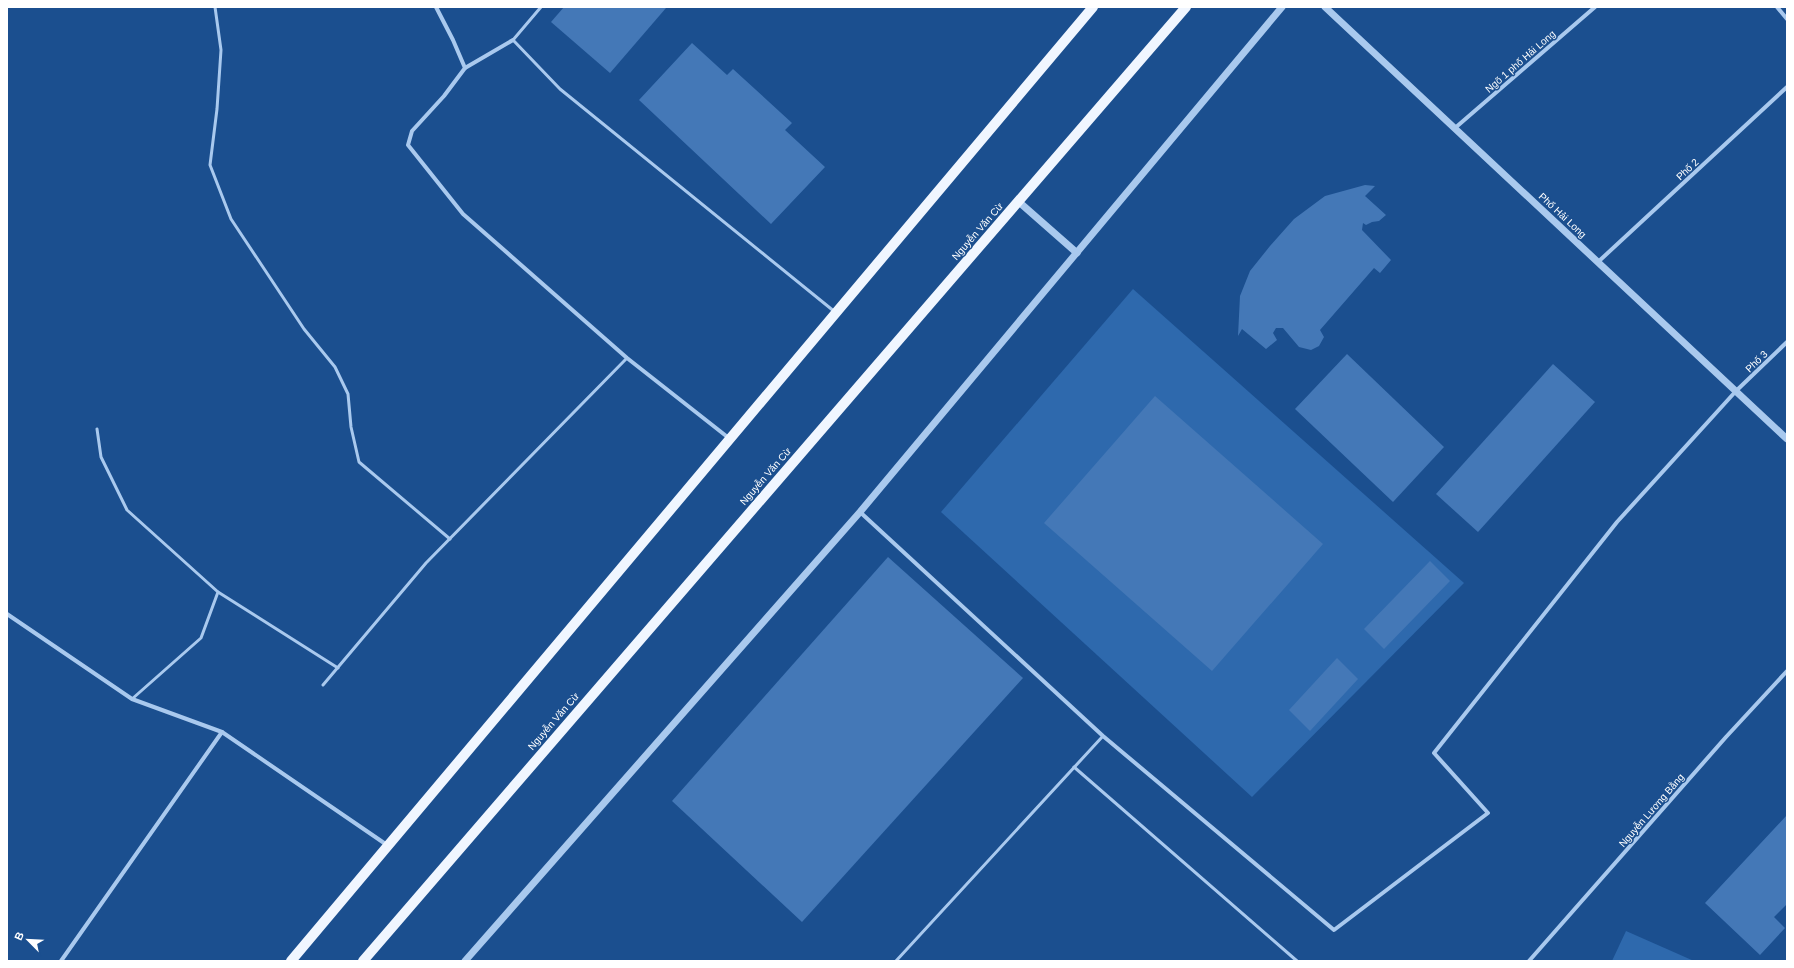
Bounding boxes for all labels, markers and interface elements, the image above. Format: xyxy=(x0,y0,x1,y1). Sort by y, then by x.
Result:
street label: Ngõ 1 phố Hải Long xyxy=(1483,28,1558,95)
street label: Phố 2 xyxy=(1674,156,1701,182)
street label: Phố Hải Long xyxy=(1537,191,1589,240)
street label: Nguyễn Văn Cừ xyxy=(949,200,1005,262)
street label: Phố 3 xyxy=(1743,348,1770,374)
street label: Nguyễn Văn Cừ xyxy=(737,445,793,507)
street label: Nguyễn Văn Cừ xyxy=(525,690,581,752)
street label: Nguyễn Lương Bằng xyxy=(1616,771,1686,849)
north arrow xyxy=(8,920,48,960)
text: B xyxy=(12,930,26,942)

